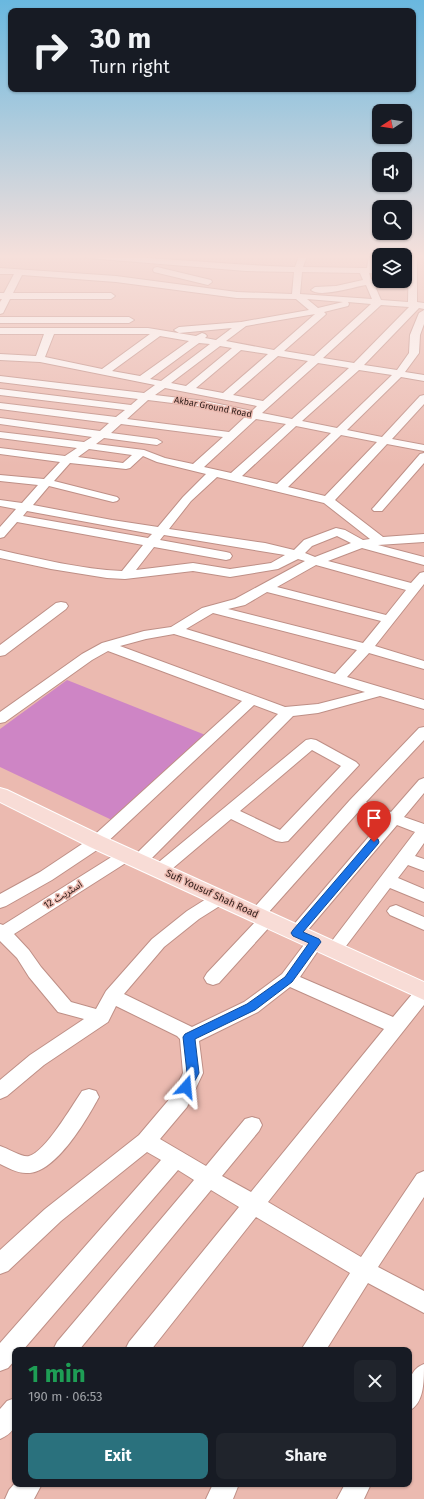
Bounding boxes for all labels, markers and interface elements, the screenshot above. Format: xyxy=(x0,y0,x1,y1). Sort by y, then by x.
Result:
text: 30 m xyxy=(90,22,151,55)
icon: right xyxy=(24,24,76,76)
text: Turn right xyxy=(90,56,170,78)
north arrow xyxy=(372,104,412,144)
map controls xyxy=(372,104,412,288)
button: sound xyxy=(372,152,412,192)
button: search xyxy=(372,200,412,240)
button: layers xyxy=(372,248,412,288)
street label: Akbar Ground Road xyxy=(173,395,253,419)
pin xyxy=(357,801,391,842)
icon: arrive xyxy=(363,807,385,829)
street label: Sufi Yousuf Shah Road xyxy=(164,867,260,921)
street label: اسٹریٹ 12 xyxy=(41,878,85,912)
position arrow xyxy=(165,1066,207,1108)
text: 1 min xyxy=(28,1360,86,1388)
button: close xyxy=(354,1360,396,1402)
text: 190 m · 06:53 xyxy=(28,1389,103,1404)
button: Exit xyxy=(28,1433,208,1479)
button: Share xyxy=(216,1433,396,1479)

